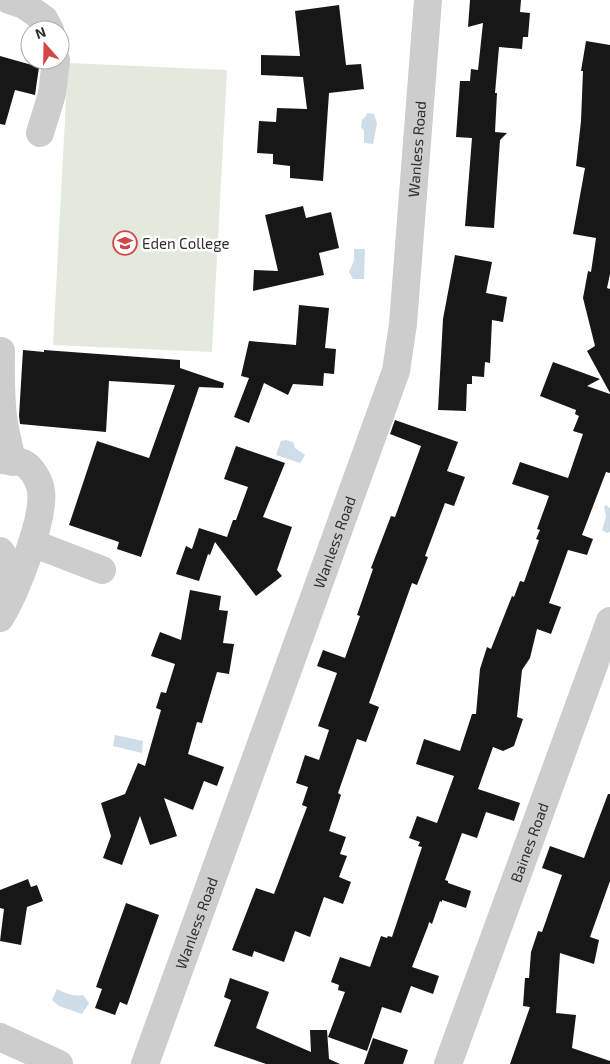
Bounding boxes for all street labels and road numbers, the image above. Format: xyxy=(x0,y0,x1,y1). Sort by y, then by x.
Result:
street label: Wanless Road xyxy=(404,100,429,198)
street label: Wanless Road xyxy=(309,494,359,591)
street label: Baines Road xyxy=(506,800,552,885)
street label: Wanless Road xyxy=(171,874,221,972)

